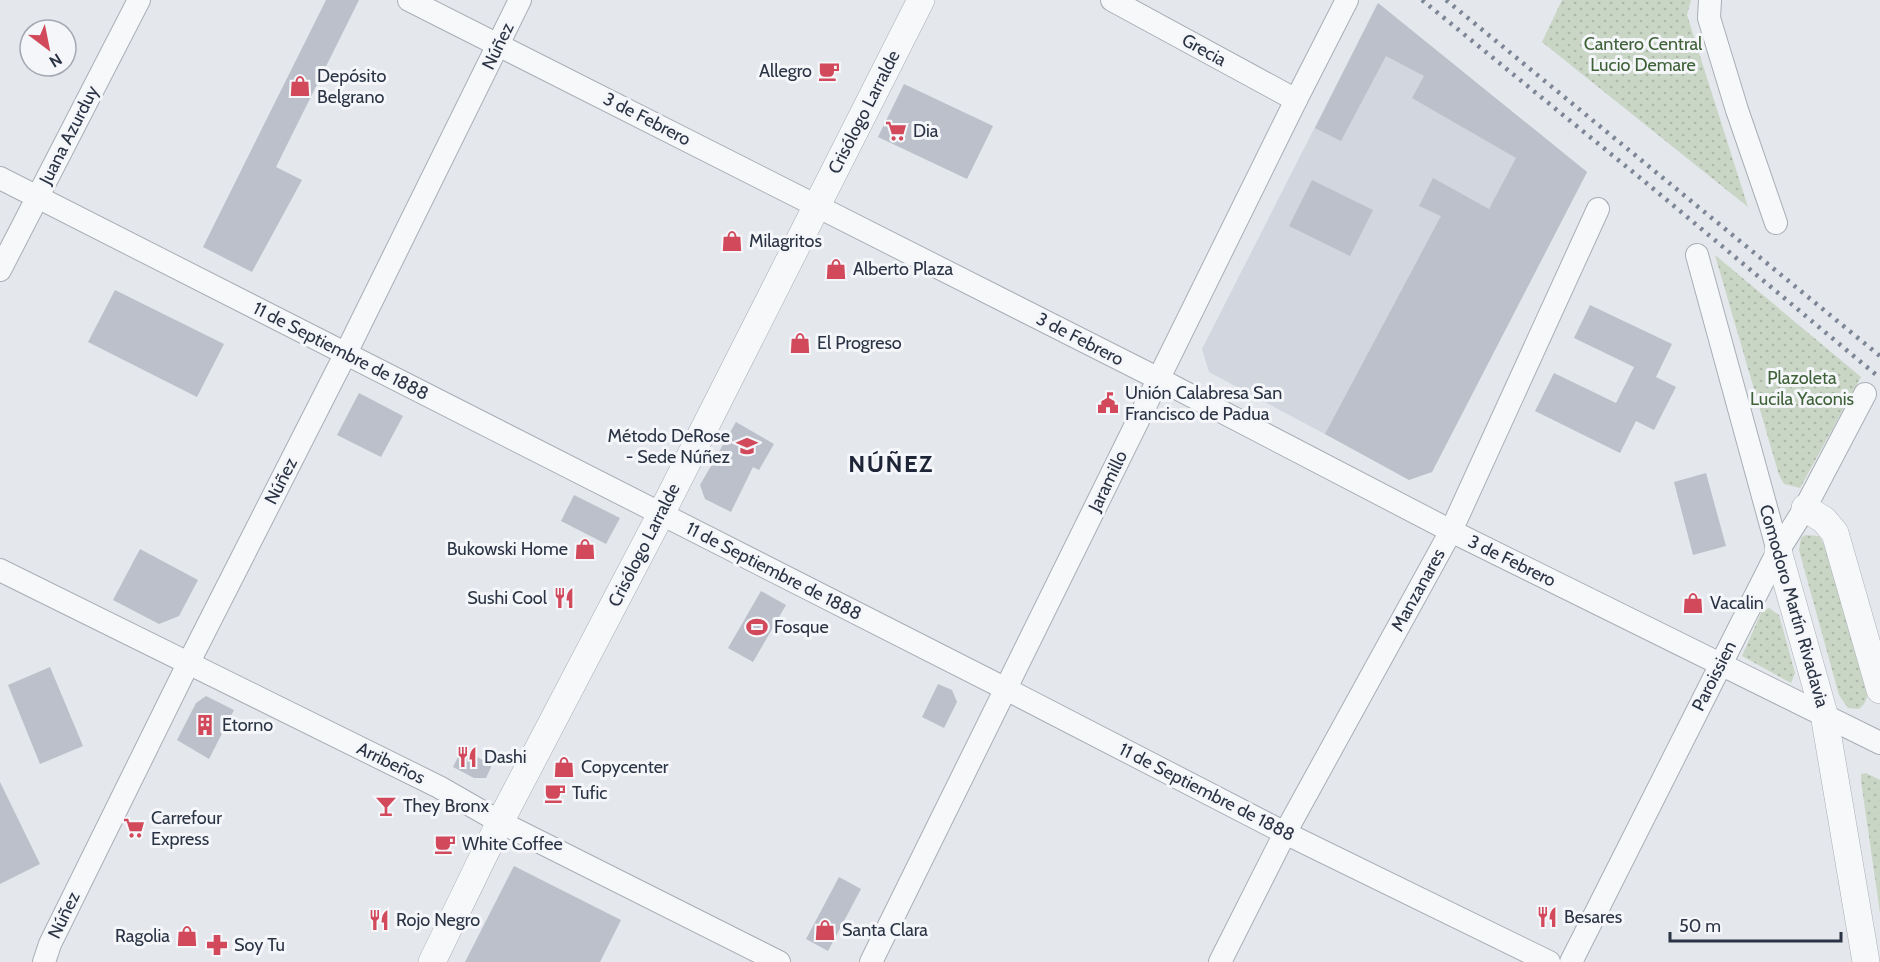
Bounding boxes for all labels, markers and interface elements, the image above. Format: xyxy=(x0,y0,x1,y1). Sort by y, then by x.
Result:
north arrow xyxy=(18,18,78,78)
street label: Núñez xyxy=(477,18,519,73)
street label: Grecia xyxy=(1178,29,1230,71)
park label: Cantero Central Lucio Demare xyxy=(1584,33,1703,76)
street label: Crisólogo Larralde xyxy=(823,47,905,177)
text: N xyxy=(46,49,66,71)
cafe icon: Allegro xyxy=(817,59,841,83)
place label: Allegro xyxy=(759,60,812,82)
place label: Depósito Belgrano xyxy=(317,65,386,108)
shop icon: Depósito Belgrano xyxy=(288,74,312,98)
street label: Juana Azurduy xyxy=(34,82,103,189)
street label: 3 de Febrero xyxy=(600,88,694,150)
supermarket icon: Dia xyxy=(884,119,908,143)
place label: Dia xyxy=(913,120,939,142)
shop icon: Milagritos xyxy=(720,229,744,253)
place label: Milagritos xyxy=(749,230,822,252)
shop icon: Alberto Plaza xyxy=(824,257,848,281)
place label: Alberto Plaza xyxy=(853,258,954,280)
street label: 11 de Septiembre de 1888 xyxy=(250,297,432,405)
street label: 3 de Febrero xyxy=(1033,308,1127,370)
shop icon: El Progreso xyxy=(788,331,812,355)
place label: El Progreso xyxy=(817,332,902,354)
park label: Plazoleta Lucila Yaconis xyxy=(1750,367,1854,410)
place label: Unión Calabresa San Francisco de Padua xyxy=(1125,382,1282,425)
public building icon: Unión Calabresa San Francisco de Padua xyxy=(1096,391,1120,415)
place label: Método DeRose - Sede Núñez xyxy=(608,425,731,468)
school or university icon: Método DeRose - Sede Núñez xyxy=(735,434,759,458)
street label: Jaramillo xyxy=(1083,447,1132,516)
district label: NÚÑEZ xyxy=(848,449,934,478)
street label: Núñez xyxy=(260,453,302,508)
street label: Crisólogo Larralde xyxy=(603,480,685,610)
street label: Comodoro Martín Rivadavia xyxy=(1754,502,1834,710)
street label: 11 de Septiembre de 1888 xyxy=(683,517,865,625)
street label: 3 de Febrero xyxy=(1465,530,1560,592)
shop icon: Bukowski Home xyxy=(573,537,597,561)
place label: Bukowski Home xyxy=(447,538,568,560)
street label: Manzanares xyxy=(1386,545,1450,635)
restaurant icon: Sushi Cool xyxy=(552,586,576,610)
place label: Sushi Cool xyxy=(467,587,548,609)
shop icon: Vacalin xyxy=(1681,591,1705,615)
place label: Vacalin xyxy=(1710,592,1764,614)
sports icon: Fosque xyxy=(745,615,769,639)
place label: Fosque xyxy=(774,616,829,638)
street label: Paroissien xyxy=(1687,637,1741,715)
building icon: Etorno xyxy=(193,713,217,737)
place label: Etorno xyxy=(222,714,273,736)
street label: Arribeños xyxy=(353,737,429,789)
street label: 11 de Septiembre de 1888 xyxy=(1116,738,1298,846)
restaurant icon: Dashi xyxy=(455,745,479,769)
place label: Dashi xyxy=(484,746,527,768)
shop icon: Copycenter xyxy=(552,755,576,779)
place label: Copycenter xyxy=(581,756,669,778)
cafe icon: Tufic xyxy=(543,781,567,805)
place label: Tufic xyxy=(572,782,607,804)
bar icon: They Bronx xyxy=(374,794,398,818)
place label: They Bronx xyxy=(403,795,490,817)
place label: Carrefour Express xyxy=(151,807,222,850)
supermarket icon: Carrefour Express xyxy=(122,816,146,840)
cafe icon: White Coffee xyxy=(433,832,457,856)
place label: White Coffee xyxy=(462,833,563,855)
street label: Núñez xyxy=(43,887,85,942)
restaurant icon: Besares xyxy=(1535,905,1559,929)
scale bar xyxy=(1670,905,1841,943)
place label: Besares xyxy=(1564,906,1622,928)
restaurant icon: Rojo Negro xyxy=(367,908,391,932)
place label: Rojo Negro xyxy=(396,909,480,931)
text: 50 m xyxy=(1679,915,1721,937)
shop icon: Santa Clara xyxy=(813,918,837,942)
place label: Santa Clara xyxy=(842,919,928,941)
shop icon: Ragolia xyxy=(175,924,199,948)
place label: Ragolia xyxy=(115,925,170,947)
pharmacy icon: Soy Tu xyxy=(205,933,229,957)
place label: Soy Tu xyxy=(234,934,285,956)

